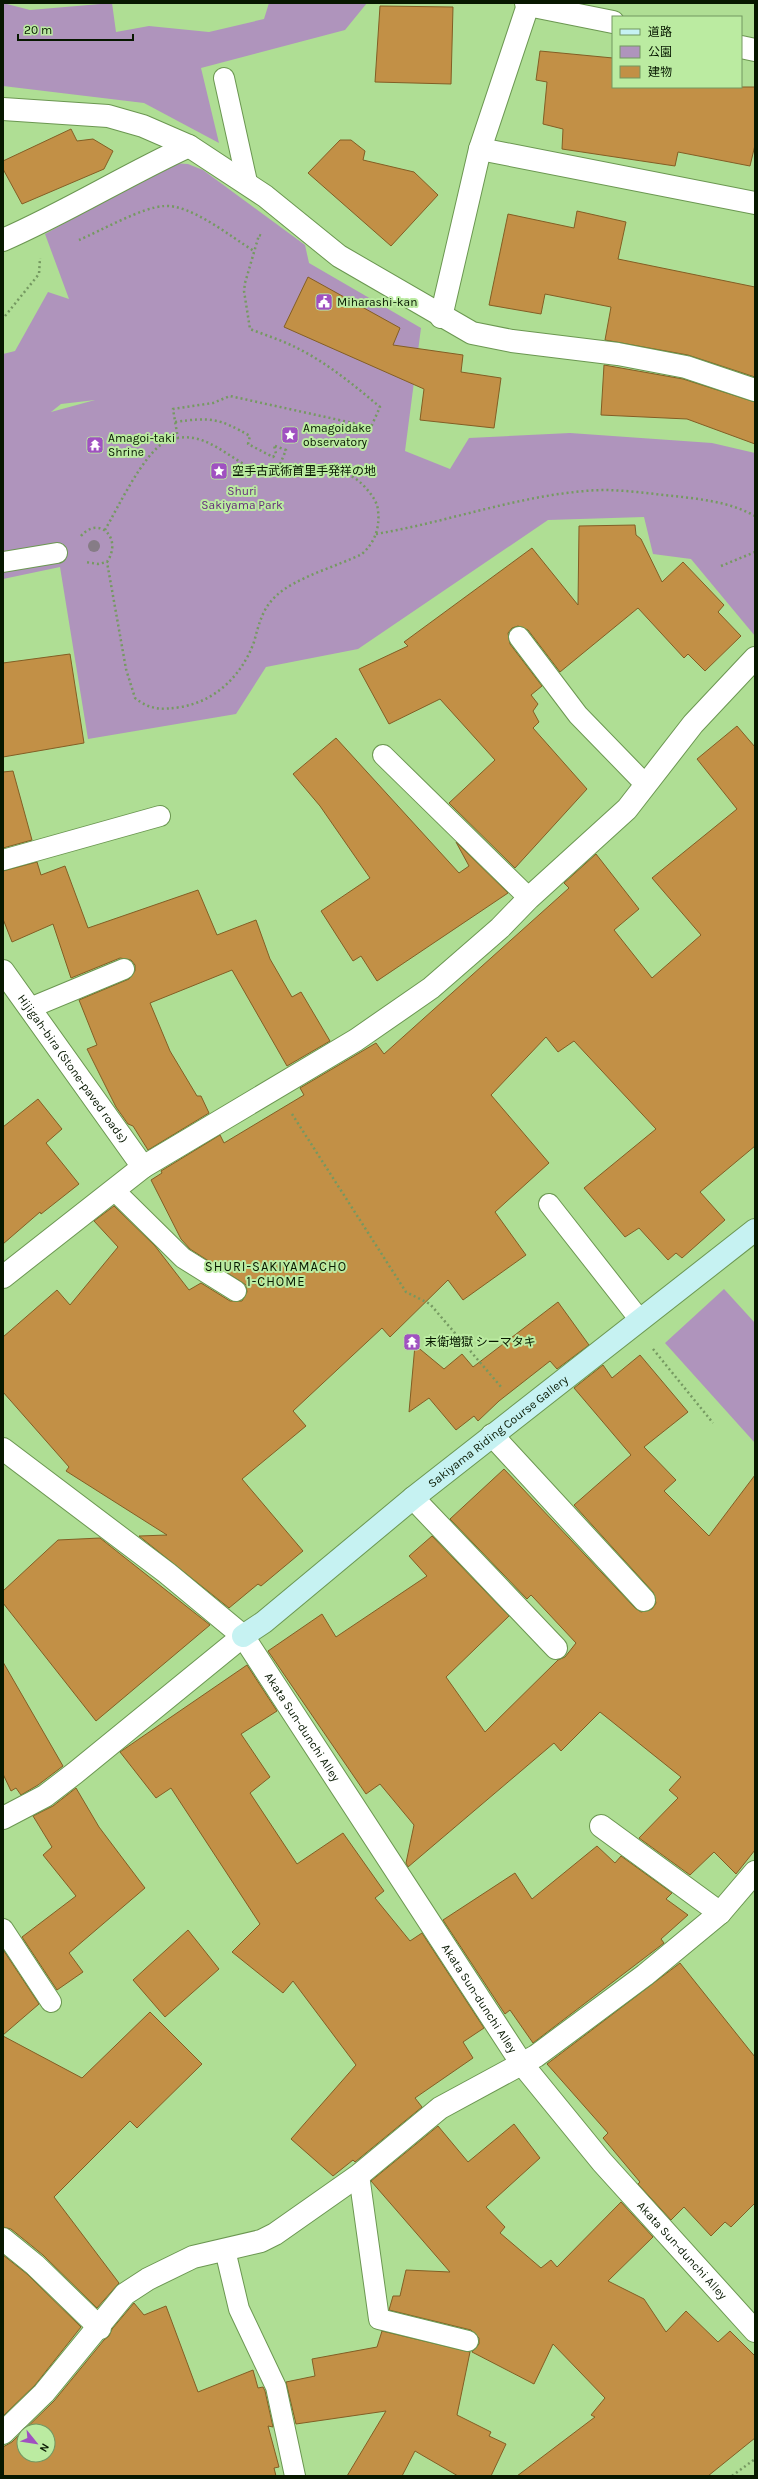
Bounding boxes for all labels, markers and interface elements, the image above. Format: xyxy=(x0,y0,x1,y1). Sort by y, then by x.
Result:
scale bar xyxy=(18,16,133,42)
legend xyxy=(612,16,742,88)
text: 20 m xyxy=(24,23,52,37)
text: 道路 xyxy=(648,25,672,39)
text: 公園 xyxy=(648,45,672,59)
text: 建物 xyxy=(648,65,672,79)
public building icon: Miharashi-kan xyxy=(314,292,334,312)
place label: Miharashi-kan xyxy=(337,295,417,309)
place label: Amagoidake observatory xyxy=(303,421,371,449)
place icon: Amagoidake observatory xyxy=(280,425,300,445)
place label: Amagoi-taki Shrine xyxy=(108,431,175,459)
temple icon: Amagoi-taki Shrine xyxy=(85,435,105,455)
place icon: 空手古武術首里手発祥の地 xyxy=(209,461,229,481)
place label: 空手古武術首里手発祥の地 xyxy=(232,464,376,478)
park label: Shuri Sakiyama Park xyxy=(201,484,283,512)
street label: Hijigah-bira (Stone-paved roads) xyxy=(15,992,131,1146)
district label: SHURI-SAKIYAMACHO 1-CHOME xyxy=(205,1259,347,1289)
temple icon: 末衛増獄 シーマタキ xyxy=(402,1332,422,1352)
place label: 末衛増獄 シーマタキ xyxy=(425,1335,536,1349)
street label: Sakiyama Riding Course Gallery xyxy=(425,1372,571,1491)
street label: Akata Sun-dunchi Alley xyxy=(262,1670,343,1784)
street label: Akata Sun-dunchi Alley xyxy=(439,1941,520,2056)
street label: Akata Sun-dunchi Alley xyxy=(634,2199,730,2303)
north arrow xyxy=(16,2423,56,2463)
text: N xyxy=(37,2441,52,2454)

